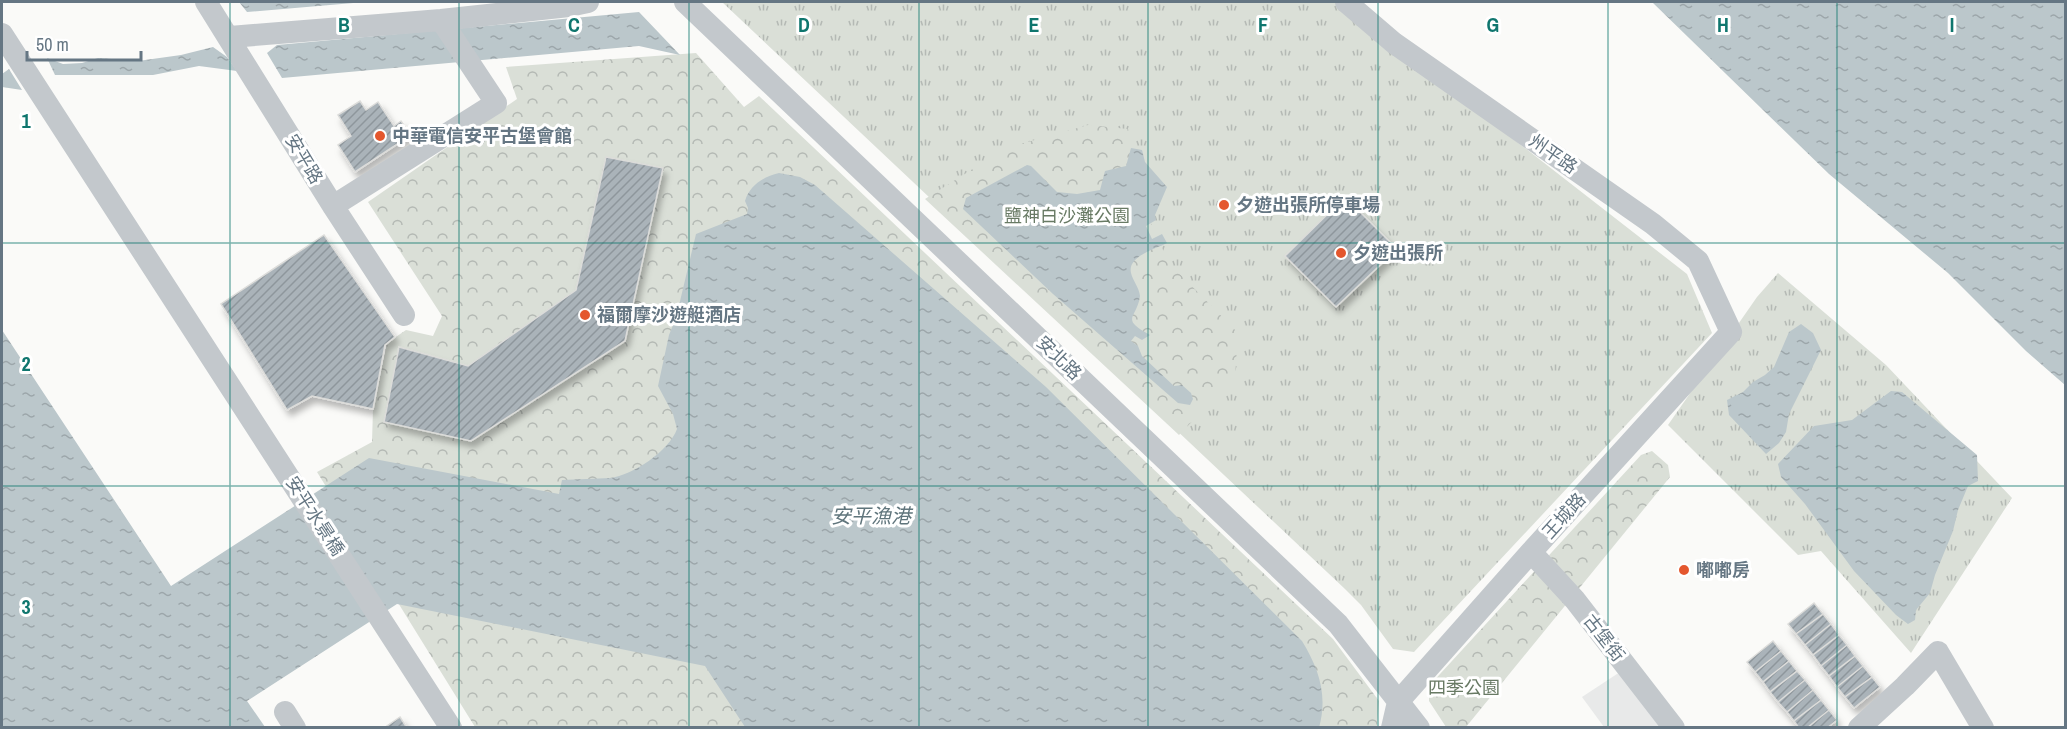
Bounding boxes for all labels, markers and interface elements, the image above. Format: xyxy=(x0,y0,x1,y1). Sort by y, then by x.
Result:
text: B xyxy=(338,11,350,38)
text: C xyxy=(568,11,580,38)
text: D xyxy=(798,11,810,38)
text: E xyxy=(1029,11,1040,38)
text: F xyxy=(1258,11,1268,38)
text: G xyxy=(1487,11,1499,38)
text: H xyxy=(1717,11,1729,38)
text: I xyxy=(1950,11,1954,38)
scale bar xyxy=(27,24,141,62)
text: 50 m xyxy=(36,32,69,57)
text: 1 xyxy=(21,107,31,134)
place label: 中華電信安平古堡會館 xyxy=(392,123,572,148)
street label: 州平路 xyxy=(1524,128,1583,179)
street label: 安平路 xyxy=(280,129,329,188)
marker: 中華電信安平古堡會館 xyxy=(373,129,387,143)
place label: 夕遊出張所停車場 xyxy=(1236,192,1380,217)
marker: 夕遊出張所停車場 xyxy=(1217,198,1231,212)
park label: 鹽神白沙灘公園 xyxy=(1004,203,1130,228)
place label: 夕遊出張所 xyxy=(1353,240,1443,265)
marker: 夕遊出張所 xyxy=(1334,246,1348,260)
place label: 福爾摩沙遊艇酒店 xyxy=(597,302,741,327)
marker: 福爾摩沙遊艇酒店 xyxy=(578,308,592,322)
street label: 安北路 xyxy=(1031,330,1087,385)
text: 2 xyxy=(21,350,31,377)
street label: 安平水景橋 xyxy=(280,471,350,560)
street label: 王城路 xyxy=(1536,487,1591,544)
water label: 安平漁港 xyxy=(831,502,914,529)
place label: 嘟嘟房 xyxy=(1696,557,1750,582)
marker: 嘟嘟房 xyxy=(1677,563,1691,577)
text: 3 xyxy=(21,593,31,620)
street label: 古堡街 xyxy=(1578,609,1631,667)
park label: 四季公園 xyxy=(1428,675,1500,700)

